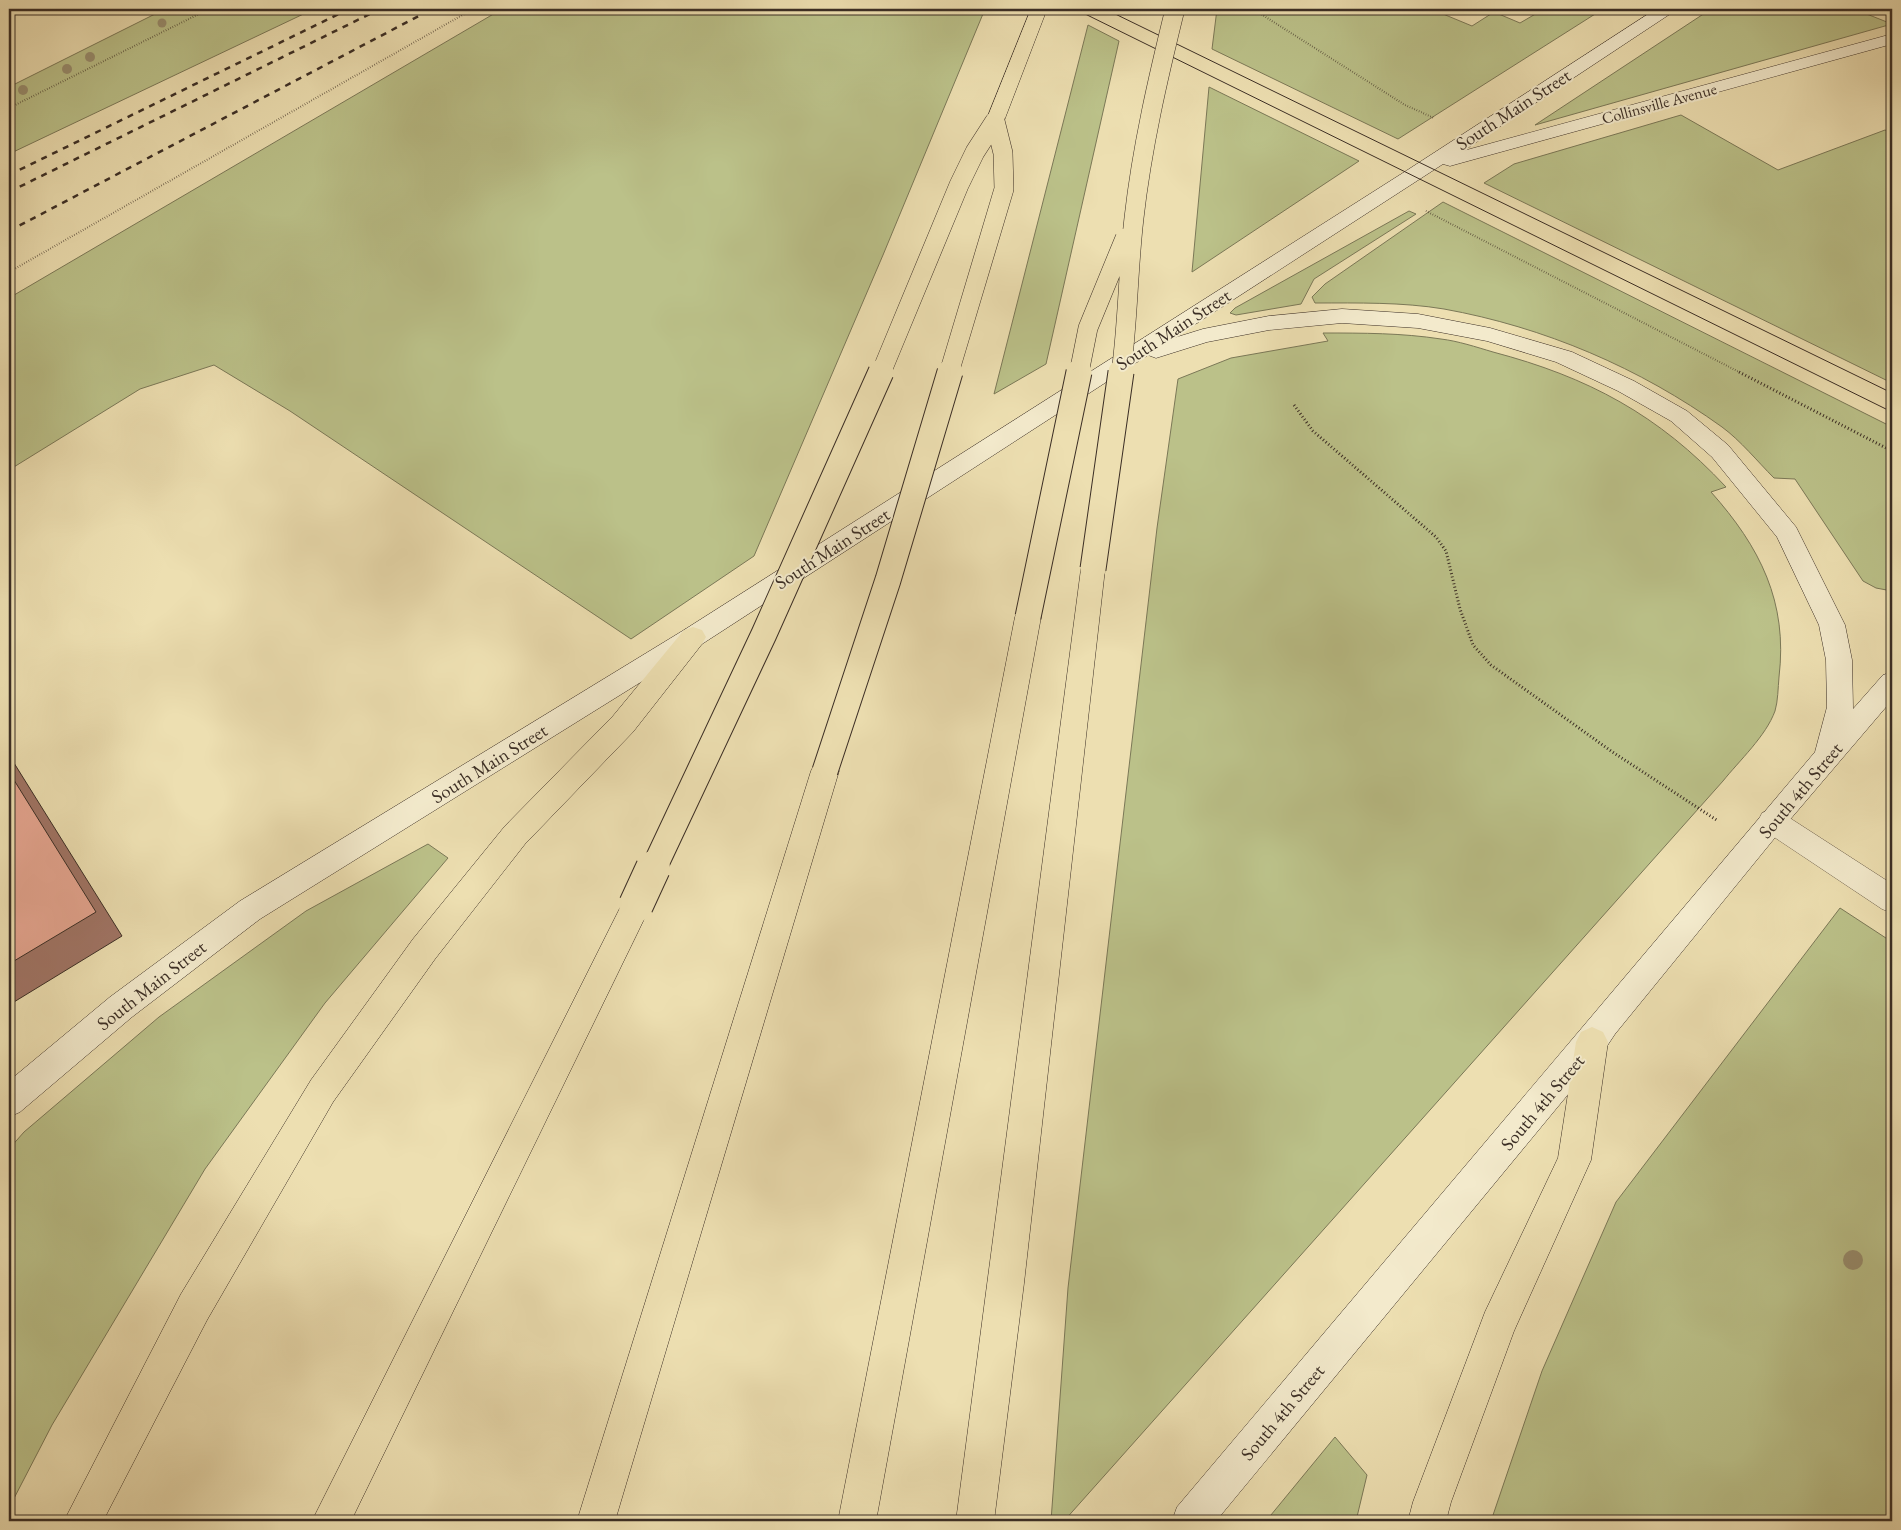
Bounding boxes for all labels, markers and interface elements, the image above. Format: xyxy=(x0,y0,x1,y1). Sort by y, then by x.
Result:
street label: South Main Street xyxy=(1451,63,1576,156)
street label: Collinsville Avenue xyxy=(1599,78,1719,129)
street label: South Main Street xyxy=(1111,283,1236,376)
street label: South Main Street xyxy=(770,502,895,595)
street label: South Main Street xyxy=(427,718,552,809)
street label: South 4th Street xyxy=(1753,737,1848,844)
street label: South Main Street xyxy=(91,935,211,1036)
street label: South 4th Street xyxy=(1495,1049,1590,1156)
street label: South 4th Street xyxy=(1235,1359,1330,1466)

